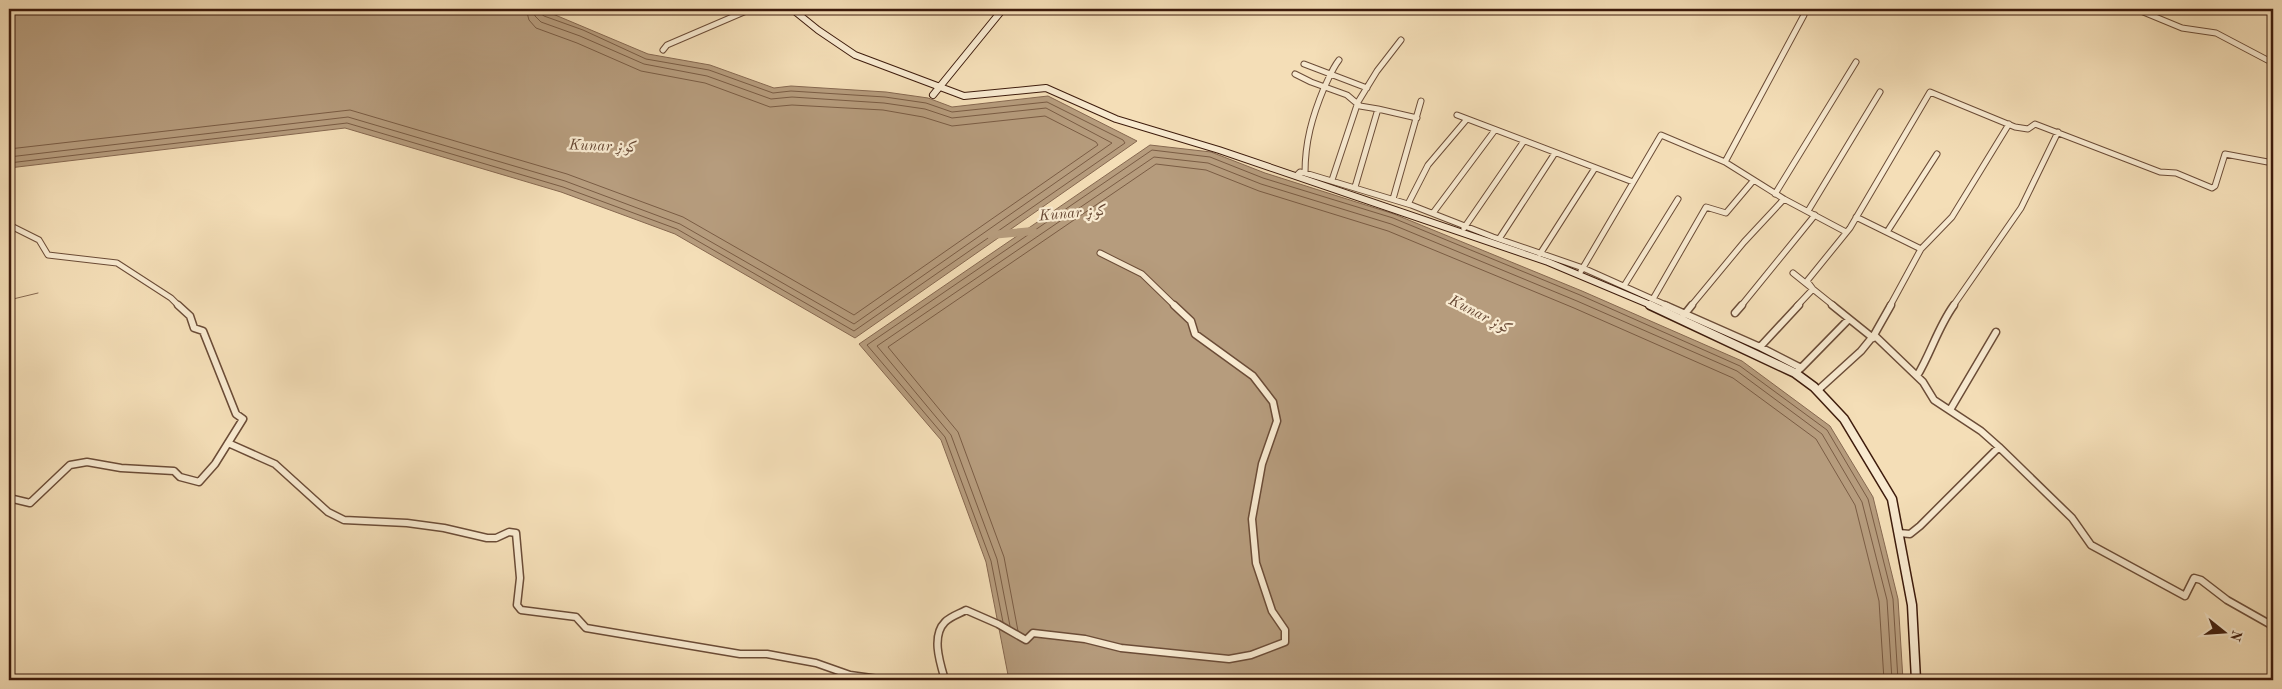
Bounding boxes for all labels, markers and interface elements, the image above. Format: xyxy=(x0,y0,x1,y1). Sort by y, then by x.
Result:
water label: Kunar کونړ xyxy=(568,137,639,157)
water label: Kunar کونړ xyxy=(1037,202,1110,226)
water label: Kunar کونړ xyxy=(1445,292,1516,340)
north arrow xyxy=(2200,606,2250,656)
text: N xyxy=(2227,628,2244,643)

